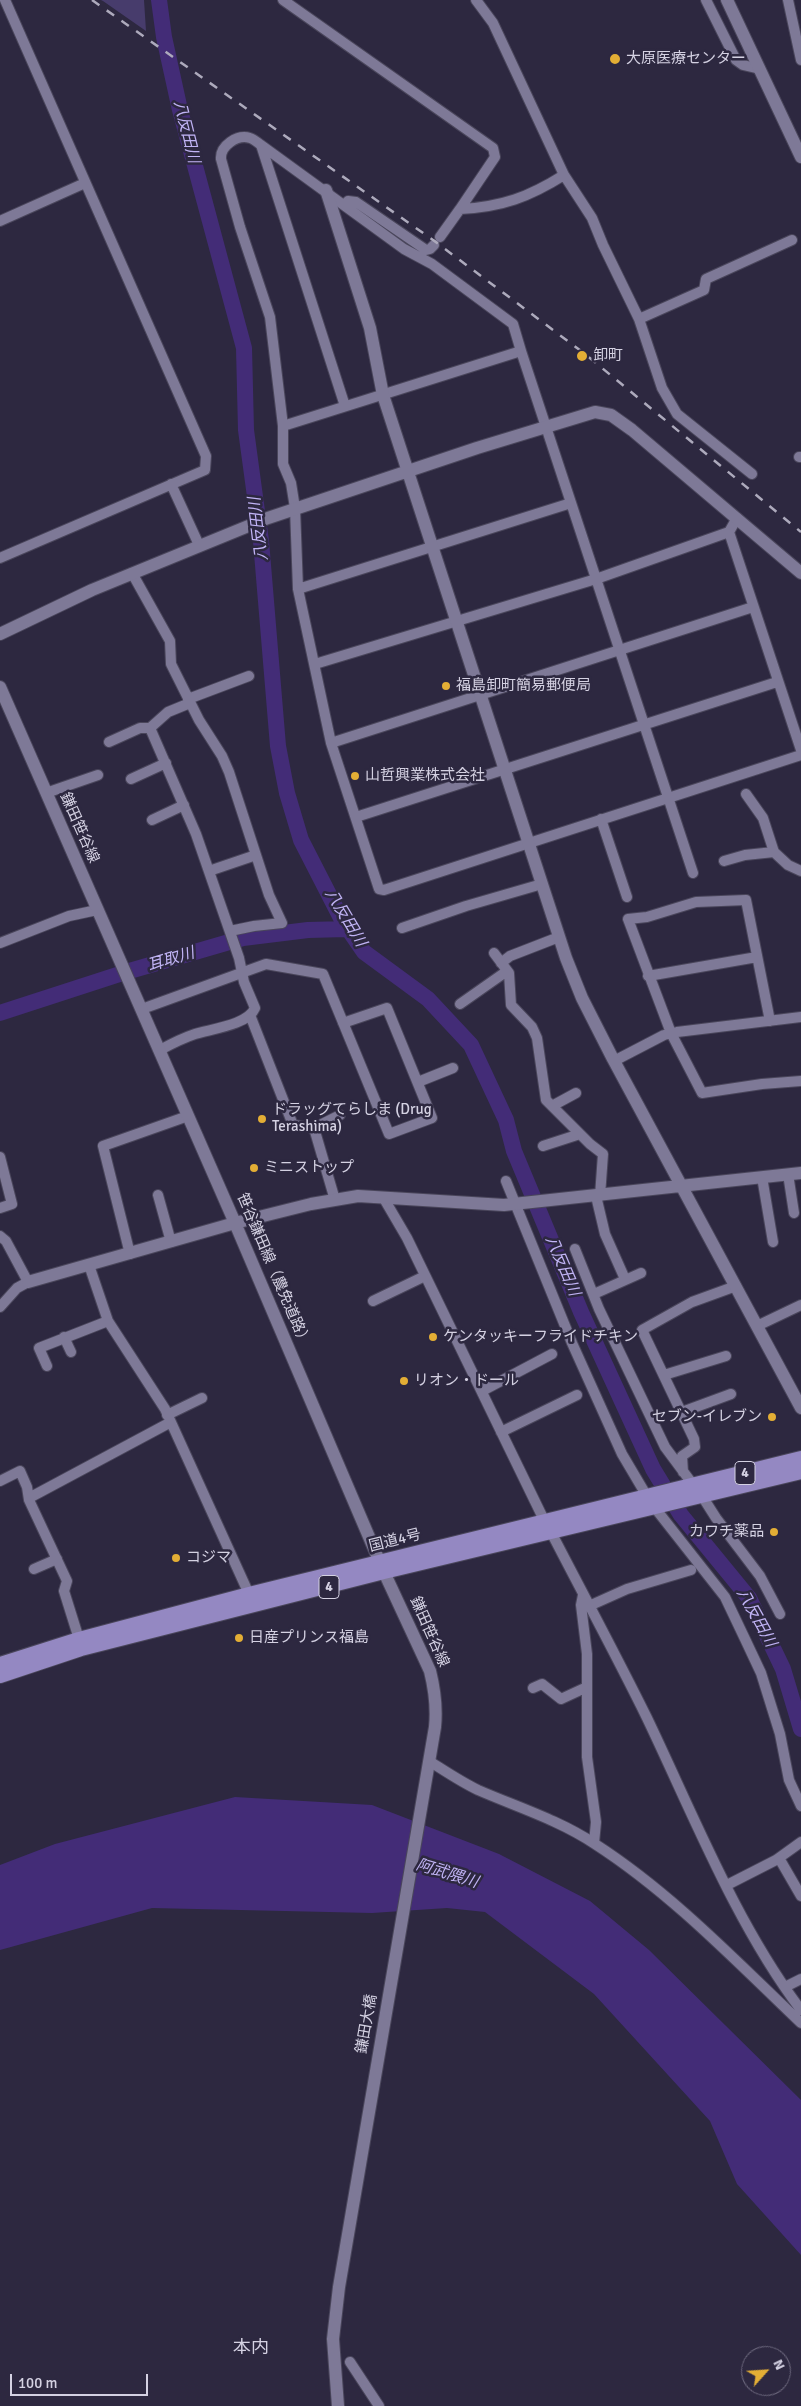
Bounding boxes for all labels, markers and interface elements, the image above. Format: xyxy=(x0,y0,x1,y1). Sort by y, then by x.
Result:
place label: 大原医療センター xyxy=(626,50,746,68)
marker: 大原医療センター xyxy=(608,52,622,66)
water label: 八反田川 xyxy=(169,99,203,165)
place label: 卸町 xyxy=(593,347,623,365)
marker: 卸町 xyxy=(575,349,589,363)
water label: 八反田川 xyxy=(246,496,272,562)
place label: 福島卸町簡易郵便局 xyxy=(456,677,591,695)
marker: 福島卸町簡易郵便局 xyxy=(440,680,452,692)
place label: 山哲興業株式会社 xyxy=(365,767,485,785)
marker: 山哲興業株式会社 xyxy=(349,770,361,782)
street label: 鎌田笹谷線 xyxy=(56,790,102,866)
water label: 八反田川 xyxy=(320,886,370,950)
water label: 耳取川 xyxy=(145,944,197,976)
place label: ドラッグてらしま (Drug Terashima) xyxy=(272,1101,432,1136)
marker: ドラッグてらしま (Drug Terashima) xyxy=(256,1113,268,1125)
place label: ミニストップ xyxy=(264,1159,354,1177)
marker: ミニストップ xyxy=(248,1162,260,1174)
street label: 笹谷鎌田線（農免道路） xyxy=(232,1191,314,1349)
water label: 八反田川 xyxy=(541,1233,583,1299)
place label: ケンタッキーフライドチキン xyxy=(443,1328,638,1346)
marker: ケンタッキーフライドチキン xyxy=(427,1331,439,1343)
place label: リオン・ドール xyxy=(414,1372,519,1390)
marker: リオン・ドール xyxy=(398,1375,410,1387)
place label: セブン-イレブン xyxy=(652,1408,762,1426)
marker: セブン-イレブン xyxy=(766,1411,778,1423)
road number: 4 xyxy=(735,1462,755,1485)
place label: カワチ薬品 xyxy=(689,1523,764,1541)
street label: 国道4号 xyxy=(367,1526,423,1556)
marker: カワチ薬品 xyxy=(768,1526,780,1538)
place label: コジマ xyxy=(186,1549,231,1567)
marker: コジマ xyxy=(170,1552,182,1564)
road number: 4 xyxy=(319,1575,339,1598)
water label: 八反田川 xyxy=(732,1585,780,1651)
street label: 鎌田笹谷線 xyxy=(406,1594,452,1670)
place label: 日産プリンス福島 xyxy=(249,1629,369,1647)
marker: 日産プリンス福島 xyxy=(233,1632,245,1644)
water label: 阿武隈川 xyxy=(414,1855,480,1893)
street label: 鎌田大橋 xyxy=(353,1993,381,2055)
district label: 本内 xyxy=(233,2337,269,2359)
north arrow xyxy=(741,2346,791,2396)
text: N xyxy=(769,2357,789,2373)
scale bar xyxy=(12,2364,150,2396)
text: 100 m xyxy=(18,2374,58,2392)

